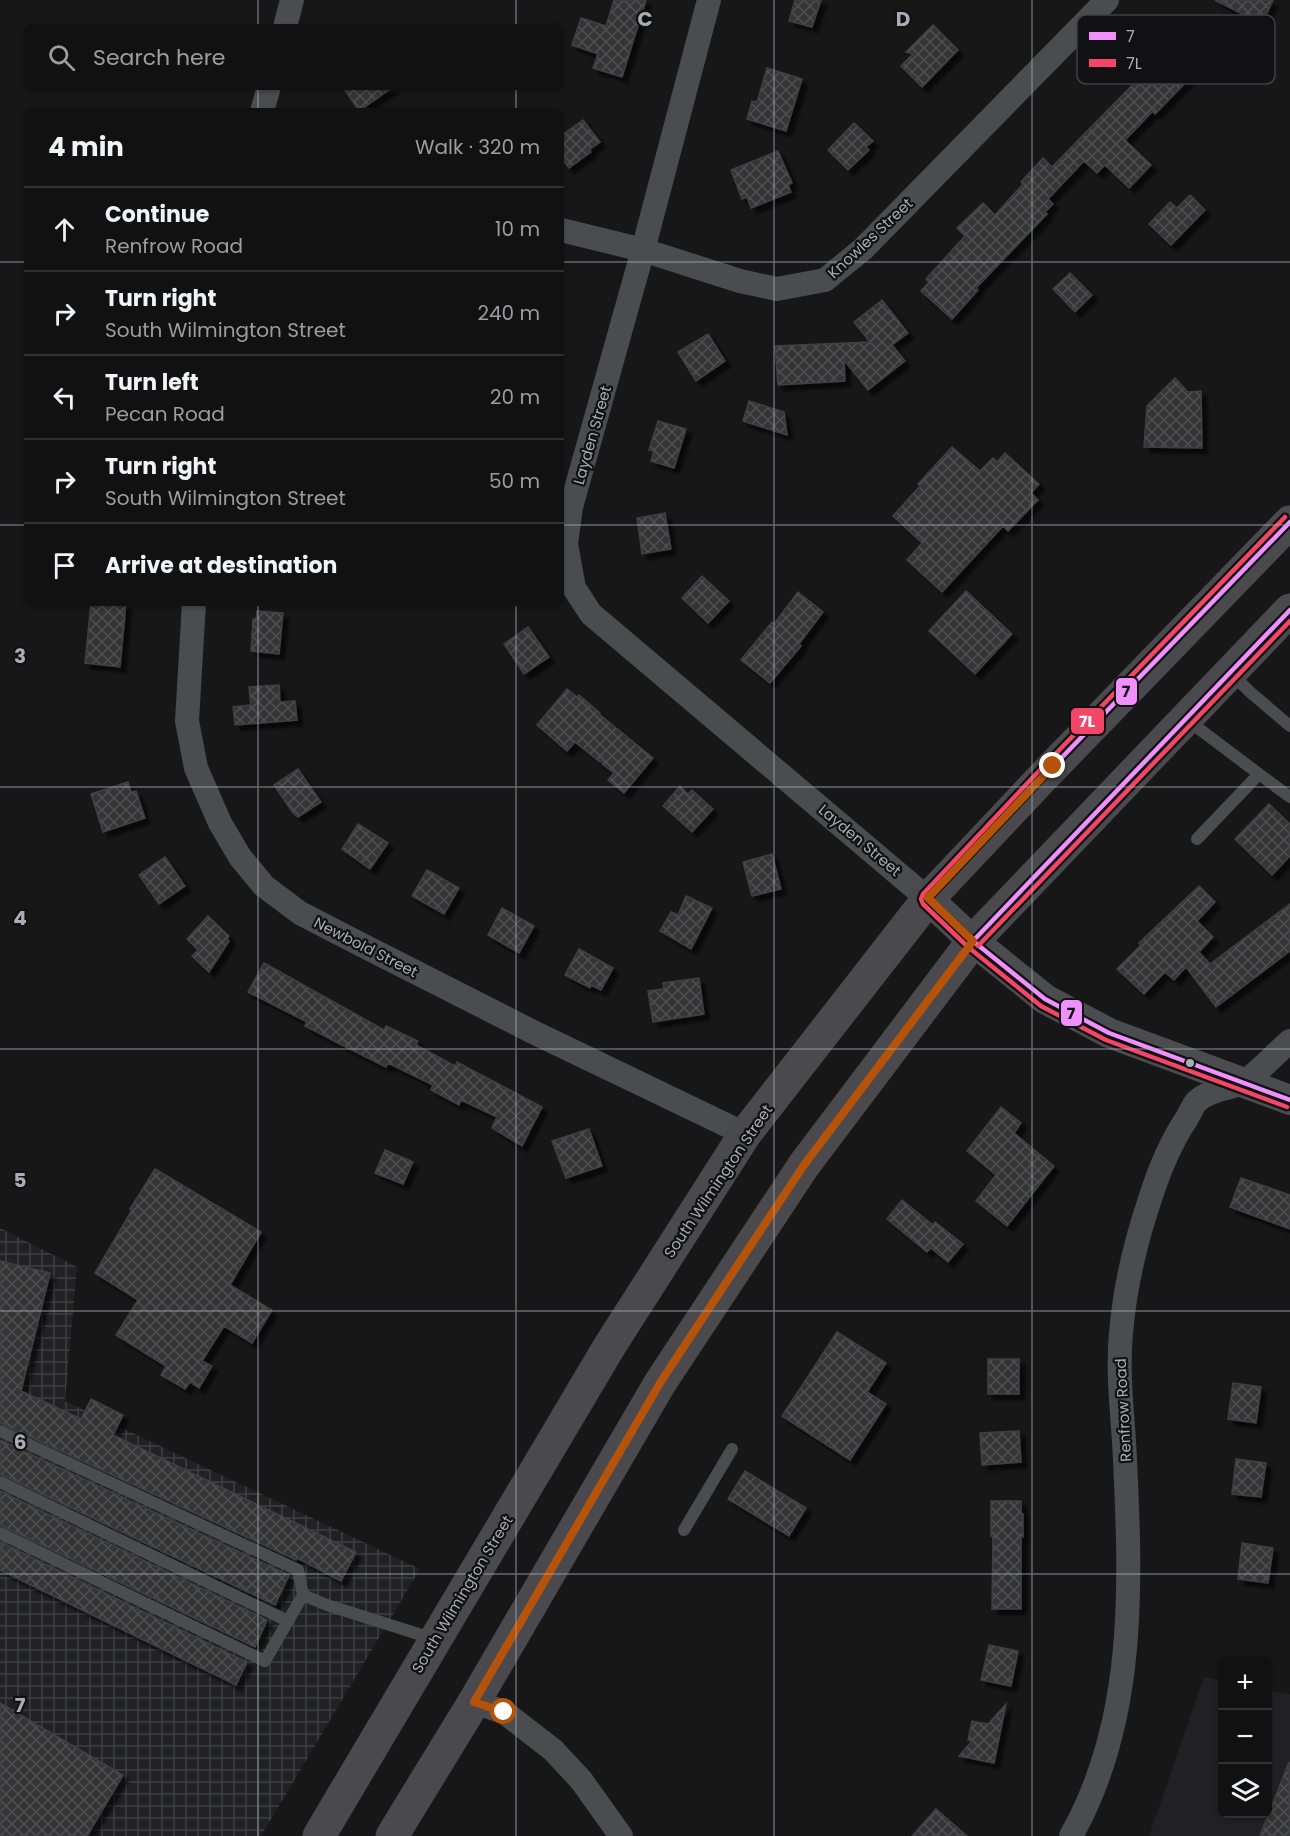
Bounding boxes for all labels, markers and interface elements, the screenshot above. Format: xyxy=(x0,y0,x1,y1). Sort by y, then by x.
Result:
text: C xyxy=(637,5,653,33)
text: D xyxy=(896,5,910,33)
legend xyxy=(1077,15,1275,84)
search box xyxy=(24,24,564,90)
text: 7 xyxy=(1126,25,1135,48)
icon: search xyxy=(45,41,78,74)
text: Search here xyxy=(93,42,226,73)
text: 7L xyxy=(1126,52,1142,75)
text: 4 min xyxy=(48,129,124,165)
text: Walk · 320 m xyxy=(415,133,540,161)
street label: Knowles Street xyxy=(823,193,917,283)
text: Continue xyxy=(105,199,209,230)
icon: ahead xyxy=(48,213,81,246)
text: 10 m xyxy=(495,215,540,243)
text: Renfrow Road xyxy=(105,232,243,260)
text: Turn right xyxy=(105,283,216,314)
icon: right xyxy=(48,297,81,330)
text: 240 m xyxy=(477,299,540,327)
text: South Wilmington Street xyxy=(105,316,346,344)
text: Turn left xyxy=(105,367,199,398)
icon: left xyxy=(48,381,81,414)
text: 20 m xyxy=(490,383,540,411)
street label: Layden Street xyxy=(568,383,616,487)
text: Pecan Road xyxy=(105,400,225,428)
text: Turn right xyxy=(105,451,216,482)
icon: right xyxy=(48,465,81,498)
text: 50 m xyxy=(489,467,540,495)
text: South Wilmington Street xyxy=(105,484,346,512)
icon: arrive xyxy=(48,549,81,582)
text: Arrive at destination xyxy=(105,550,337,581)
text: 3 xyxy=(14,642,26,670)
line badge: 7 xyxy=(1115,677,1138,706)
text: 7 xyxy=(1122,680,1131,703)
line badge: 7L xyxy=(1070,707,1105,735)
text: 7L xyxy=(1079,710,1095,733)
route end xyxy=(1039,752,1065,778)
street label: Layden Street xyxy=(814,799,906,881)
text: 4 xyxy=(13,904,27,932)
street label: Newbold Street xyxy=(311,912,421,982)
line badge: 7 xyxy=(1060,999,1083,1027)
text: 7 xyxy=(1067,1002,1076,1025)
unlabelled marker xyxy=(1184,1057,1196,1069)
street label: South Wilmington Street xyxy=(659,1100,777,1262)
text: 5 xyxy=(14,1166,27,1194)
street label: Renfrow Road xyxy=(1110,1358,1136,1462)
text: 6 xyxy=(14,1428,26,1456)
street label: South Wilmington Street xyxy=(407,1511,517,1677)
map controls xyxy=(1218,1656,1272,1818)
button: + xyxy=(1218,1656,1272,1710)
text: 7 xyxy=(15,1691,26,1719)
route start xyxy=(490,1698,516,1724)
button: − xyxy=(1218,1710,1272,1764)
button: layers xyxy=(1218,1764,1272,1818)

